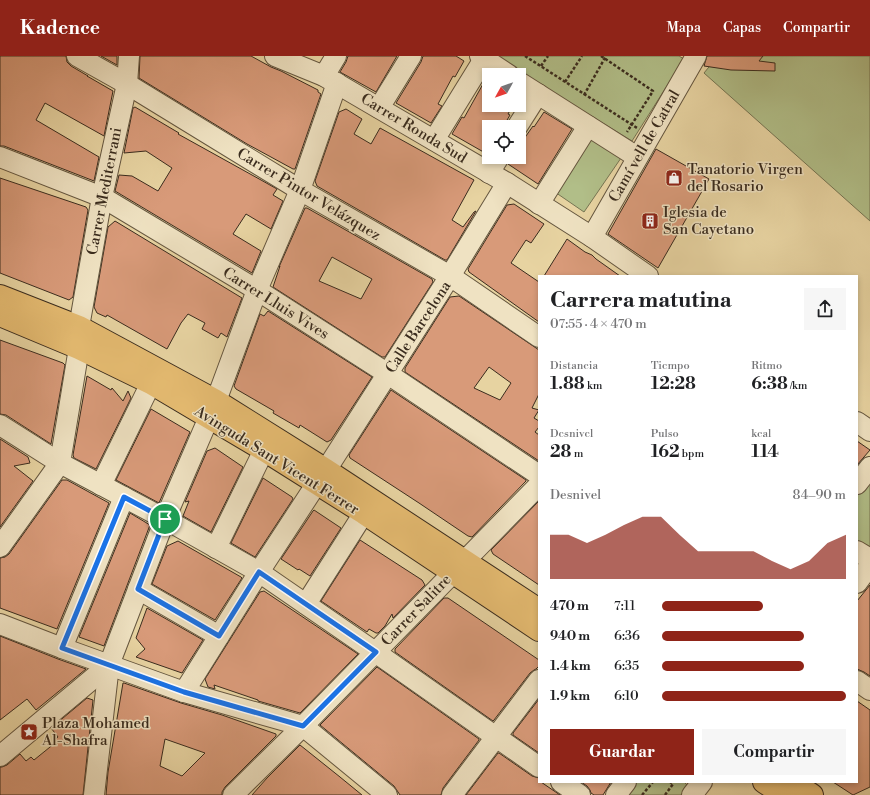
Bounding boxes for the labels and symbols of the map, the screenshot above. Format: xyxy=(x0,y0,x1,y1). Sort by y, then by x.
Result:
north arrow xyxy=(482,68,526,112)
street label: Camí vell de Catral xyxy=(605,86,685,206)
street label: Carrer Ronda Sud xyxy=(357,89,471,168)
street label: Carrer Mediterrani xyxy=(83,126,126,257)
street label: Carrer Pintor Velázquez xyxy=(233,144,384,245)
place label: Tanatorio Virgen del Rosario xyxy=(687,160,803,196)
shop icon: Tanatorio Virgen del Rosario xyxy=(664,168,684,188)
place label: Iglesia de San Cayetano xyxy=(663,203,754,239)
building icon: Iglesia de San Cayetano xyxy=(640,211,660,231)
street label: Carrer Lluis Vives xyxy=(219,263,332,344)
street label: Calle Barcelona xyxy=(381,277,456,377)
street label: Avinguda Sant Vicent Ferrer xyxy=(190,401,363,519)
pin xyxy=(148,502,182,536)
street label: Carrer Salitre xyxy=(377,570,455,650)
place label: Plaza Mohamed Al-Shafra xyxy=(41,714,150,750)
place icon: Plaza Mohamed Al-Shafra xyxy=(19,722,39,742)

